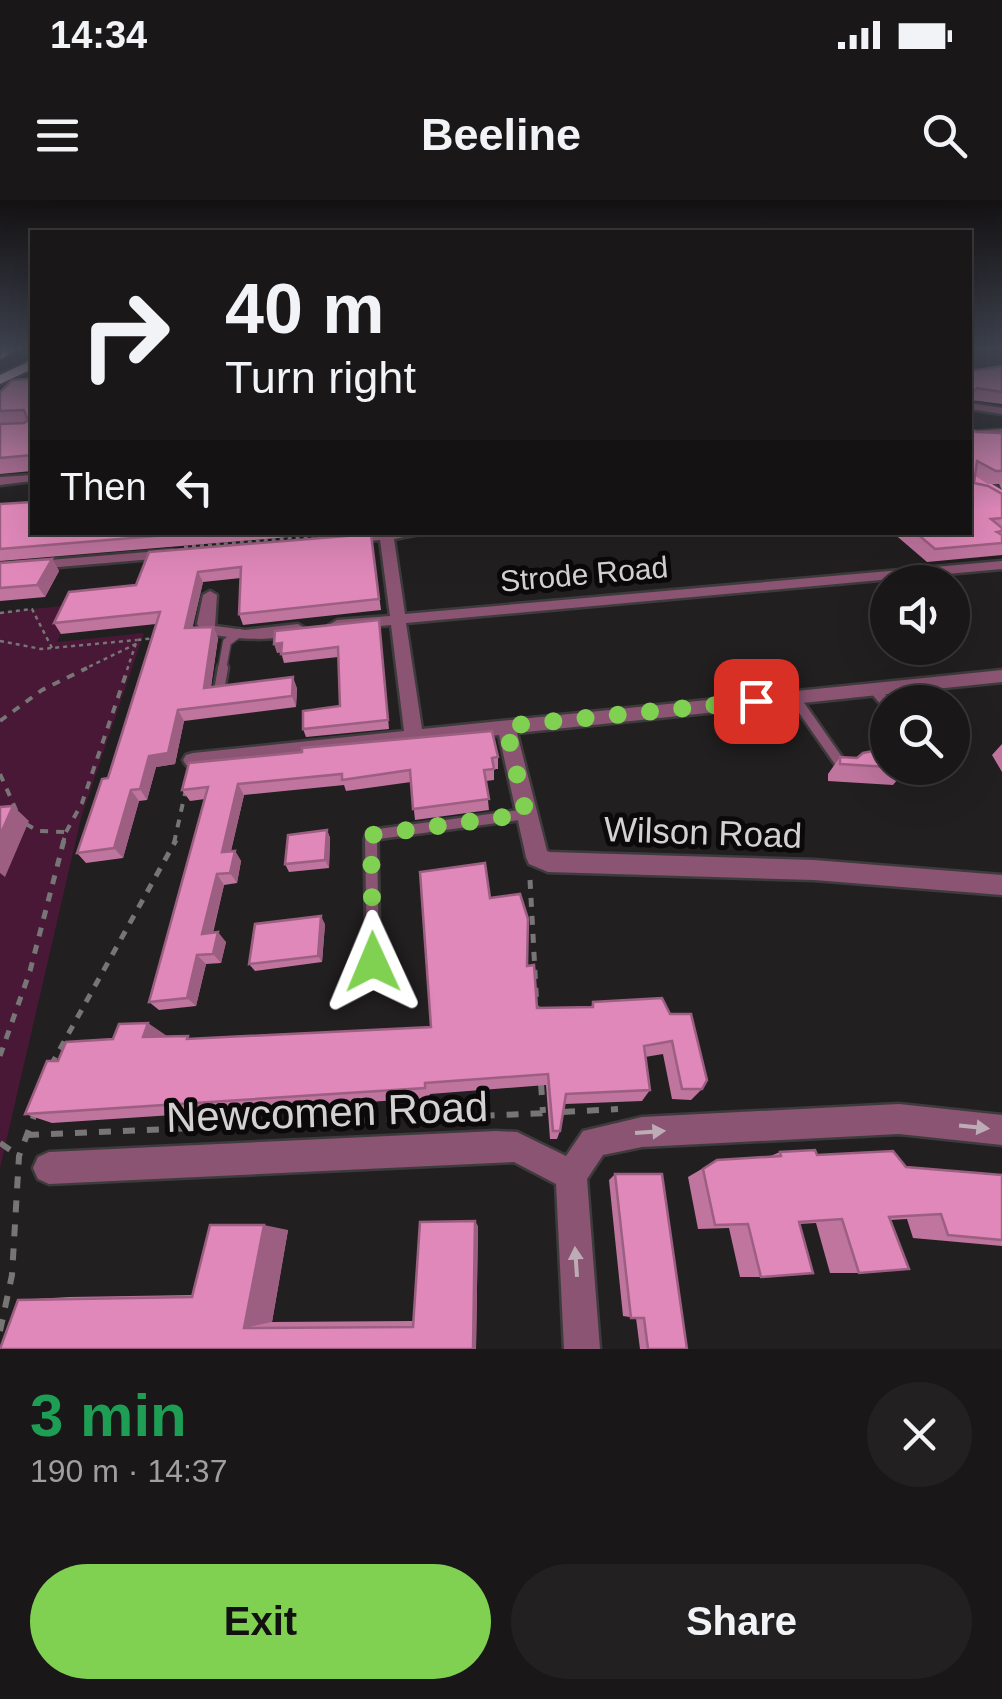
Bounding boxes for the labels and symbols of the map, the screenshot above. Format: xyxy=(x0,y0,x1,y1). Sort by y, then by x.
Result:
street label: Strode Road xyxy=(499,550,669,598)
pin xyxy=(714,659,799,744)
street label: Wilson Road xyxy=(603,809,803,855)
position arrow xyxy=(321,910,425,1014)
street label: Newcomen Road xyxy=(165,1083,489,1141)
one-way arrow xyxy=(959,1119,990,1135)
one-way arrow xyxy=(634,1124,666,1140)
one-way arrow xyxy=(567,1246,583,1278)

